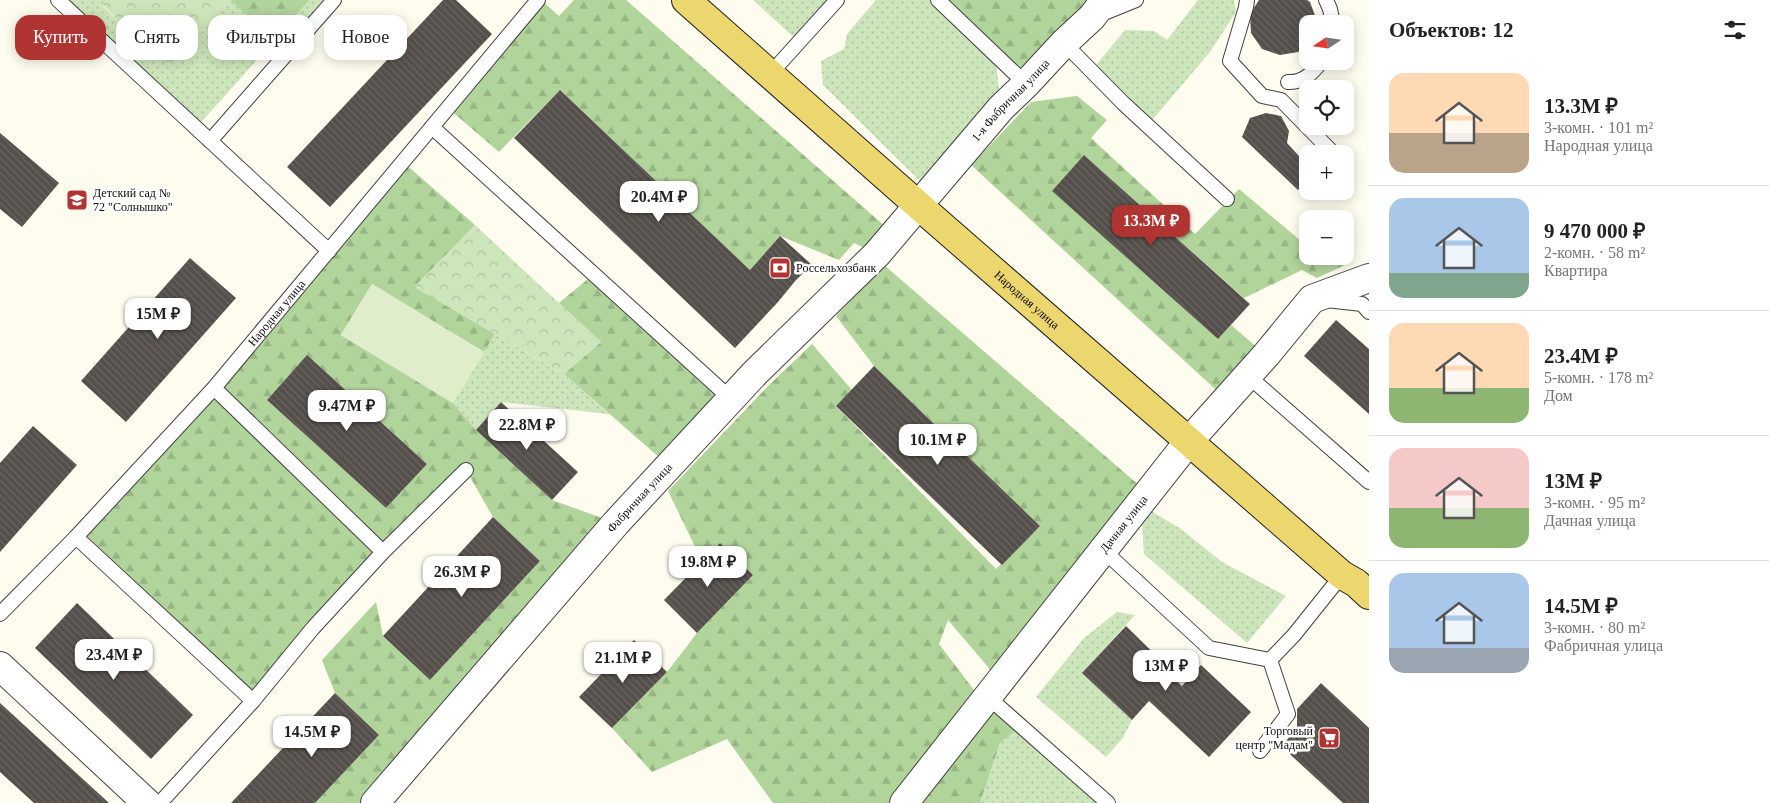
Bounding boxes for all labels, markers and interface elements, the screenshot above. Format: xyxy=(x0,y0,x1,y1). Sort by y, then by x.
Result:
chip: Купить xyxy=(15,15,106,60)
chip: Снять xyxy=(116,15,198,60)
chip: Фильтры xyxy=(208,15,314,60)
chip: Новое xyxy=(324,15,407,60)
north arrow xyxy=(1299,15,1354,70)
map controls xyxy=(1299,15,1354,265)
icon: filters xyxy=(1721,16,1749,44)
text: Объектов: 12 xyxy=(1389,18,1514,42)
street label: 1-я Фабричная улица xyxy=(969,56,1053,144)
button: locate xyxy=(1299,80,1354,135)
icon: home xyxy=(1429,93,1489,153)
text: 13.3M ₽ xyxy=(1544,94,1618,118)
text: 3-комн. · 101 m² xyxy=(1544,119,1653,136)
text: Народная улица xyxy=(1544,137,1653,154)
button: + xyxy=(1299,145,1354,200)
pin: 20.4M ₽ xyxy=(613,180,705,223)
place label: Детский сад № 72 "Солнышко" xyxy=(93,186,173,214)
school or university icon: Детский сад № 72 "Солнышко" xyxy=(65,188,89,212)
text: 20.4M ₽ xyxy=(631,188,687,205)
pin: 13.3M ₽ xyxy=(1105,204,1197,247)
button: − xyxy=(1299,210,1354,265)
text: 13.3M ₽ xyxy=(1123,212,1179,229)
icon: home xyxy=(1429,218,1489,278)
text: 9 470 000 ₽ xyxy=(1544,219,1645,243)
text: 2-комн. · 58 m² xyxy=(1544,244,1645,261)
bank icon: Россельхозбанк xyxy=(768,256,792,280)
place label: Россельхозбанк xyxy=(796,261,876,275)
text: Квартира xyxy=(1544,262,1608,279)
street label: Народная улица xyxy=(991,268,1063,333)
street label: Народная улица xyxy=(245,277,309,349)
pin: 15M ₽ xyxy=(123,298,193,340)
text: 15M ₽ xyxy=(136,305,180,322)
icon: home xyxy=(1429,343,1489,403)
text: 23.4M ₽ xyxy=(1544,344,1618,368)
text: 5-комн. · 178 m² xyxy=(1544,369,1653,386)
text: Дом xyxy=(1544,387,1573,404)
pin: 9.47M ₽ xyxy=(301,390,393,432)
text: 9.47M ₽ xyxy=(319,397,375,414)
pin: 22.8M ₽ xyxy=(481,408,573,451)
text: 22.8M ₽ xyxy=(499,416,555,433)
pin: 10.1M ₽ xyxy=(892,424,984,466)
text: 10.1M ₽ xyxy=(910,431,966,448)
street label: Фабричная улица xyxy=(604,460,675,535)
icon: home xyxy=(1429,468,1489,528)
text: 13M ₽ xyxy=(1544,469,1602,493)
street label: Дачная улица xyxy=(1097,492,1151,556)
text: 3-комн. · 95 m² xyxy=(1544,494,1645,511)
text: Дачная улица xyxy=(1544,512,1636,529)
pin: 19.8M ₽ xyxy=(662,546,754,588)
text: 19.8M ₽ xyxy=(680,553,736,570)
pin: 26.3M ₽ xyxy=(416,556,508,598)
text: 26.3M ₽ xyxy=(434,563,490,580)
icon: home xyxy=(1429,593,1489,653)
text: 14.5M ₽ xyxy=(1544,594,1618,618)
text: 3-комн. · 80 m² xyxy=(1544,619,1645,636)
text: Фабричная улица xyxy=(1544,637,1663,654)
pin: 23.4M ₽ xyxy=(68,638,160,681)
pin: 21.1M ₽ xyxy=(577,642,669,684)
text: 23.4M ₽ xyxy=(86,646,142,663)
text: 21.1M ₽ xyxy=(595,649,651,666)
pin: 13M ₽ xyxy=(1131,650,1201,692)
text: 13M ₽ xyxy=(1144,657,1188,674)
pin: 14.5M ₽ xyxy=(266,716,358,758)
text: 14.5M ₽ xyxy=(284,723,340,740)
place label: Торговый центр "Мадам" xyxy=(1236,724,1314,752)
supermarket icon: Торговый центр "Мадам" xyxy=(1317,726,1341,750)

